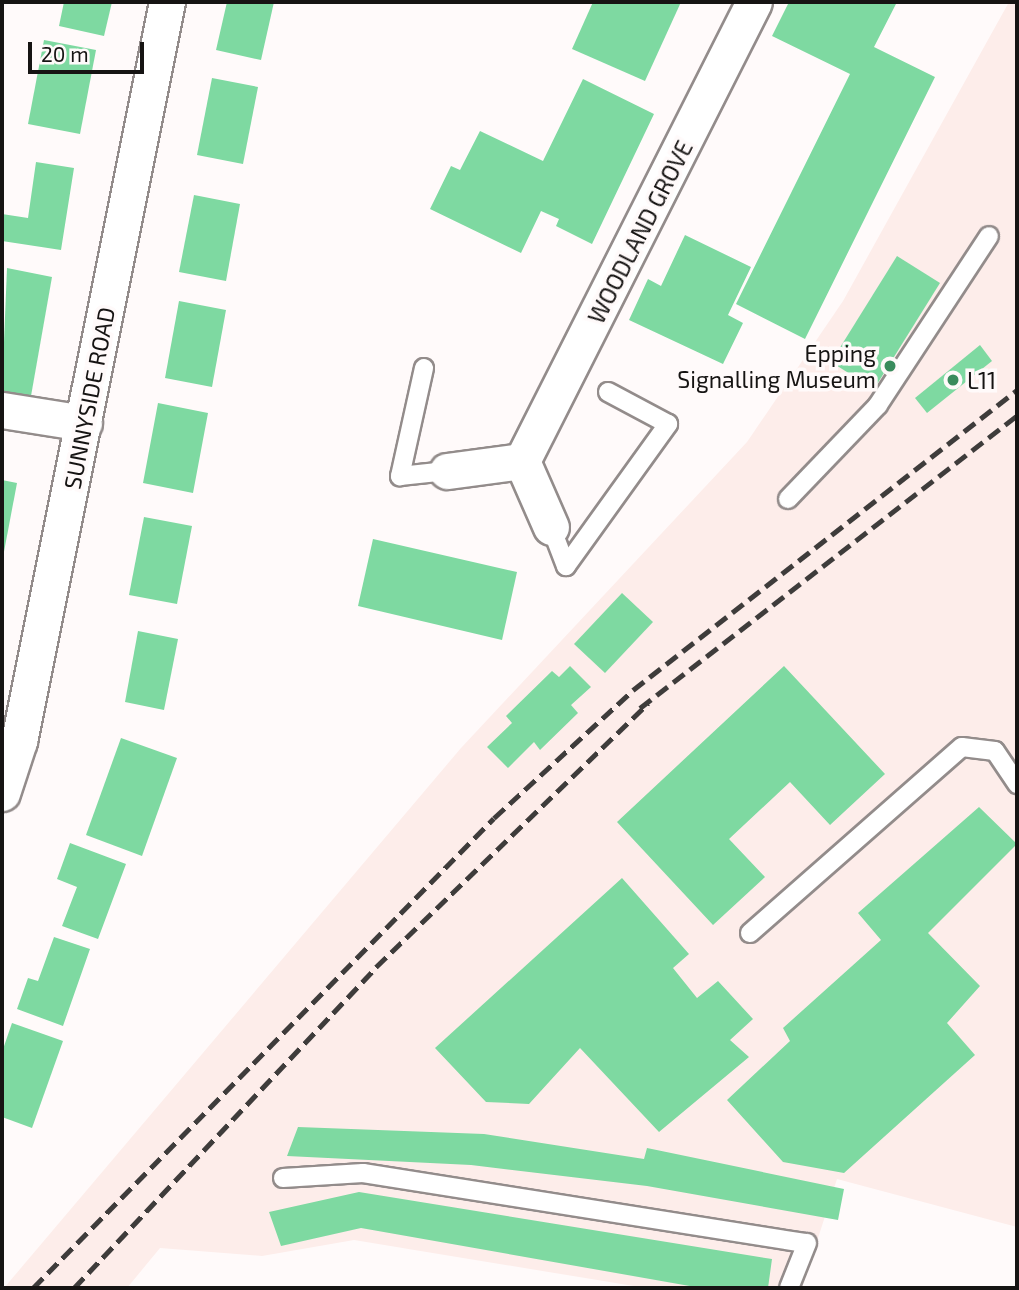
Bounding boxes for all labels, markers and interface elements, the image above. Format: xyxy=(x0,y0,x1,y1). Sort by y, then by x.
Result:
scale bar xyxy=(32,28,147,72)
text: 20 m xyxy=(41,41,89,66)
street label: WOODLAND GROVE xyxy=(582,136,698,328)
street label: SUNNYSIDE ROAD xyxy=(58,305,120,491)
place label: Epping Signalling Museum xyxy=(677,339,876,393)
marker: Epping Signalling Museum xyxy=(882,358,898,374)
place label: L11 xyxy=(967,366,996,394)
marker: L11 xyxy=(945,372,961,388)

